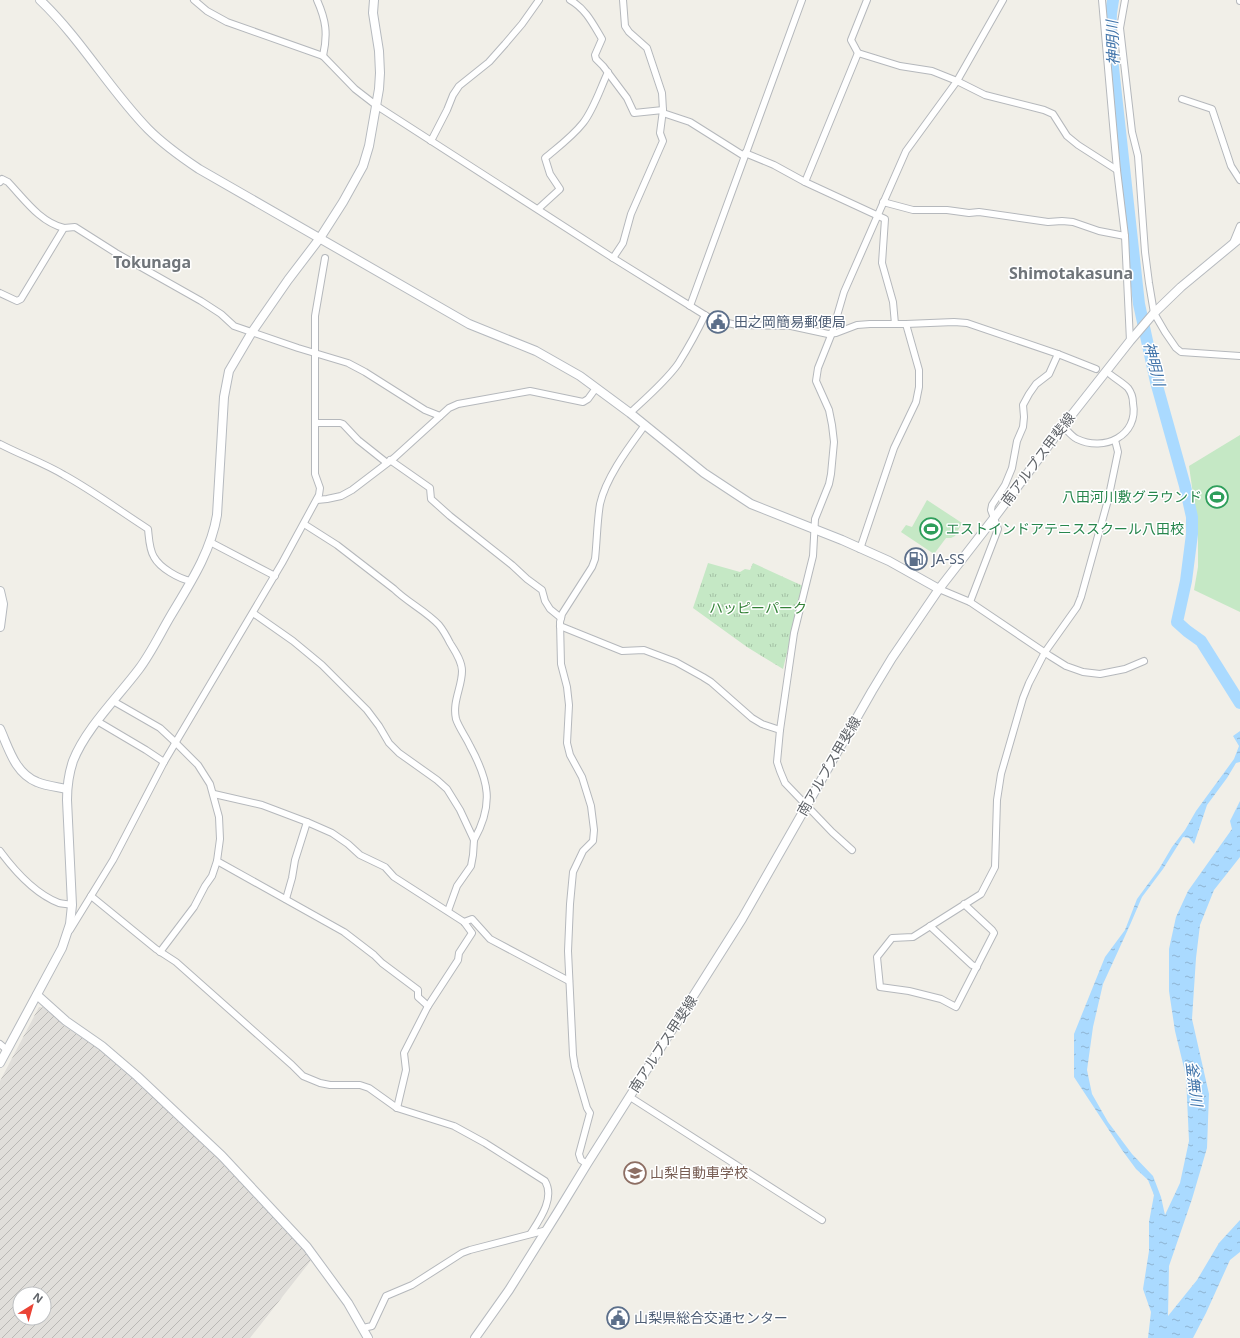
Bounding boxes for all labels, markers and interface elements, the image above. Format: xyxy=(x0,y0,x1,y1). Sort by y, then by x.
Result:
water label: 神明川 xyxy=(1101,18,1123,66)
district label: Tokunaga xyxy=(113,251,191,273)
district label: Shimotakasuna xyxy=(1009,262,1133,284)
public building icon: 田之岡簡易郵便局 xyxy=(705,309,731,335)
place label: 田之岡簡易郵便局 xyxy=(734,312,846,331)
water label: 神明川 xyxy=(1140,339,1171,390)
street label: 南アルプス甲斐線 xyxy=(996,408,1079,509)
sports icon: 八田河川敷グラウンド xyxy=(1204,484,1230,510)
place label: 八田河川敷グラウンド xyxy=(1062,487,1202,506)
sports icon: エストインドアテニススクール八田校 xyxy=(918,516,944,542)
place label: エストインドアテニススクール八田校 xyxy=(946,519,1184,538)
fuel station icon: JA-SS xyxy=(903,546,929,572)
place label: JA-SS xyxy=(930,549,965,568)
park label: ハッピーパーク xyxy=(709,598,807,617)
street label: 南アルプス甲斐線 xyxy=(792,713,865,819)
street label: 南アルプス甲斐線 xyxy=(624,992,701,1096)
water label: 釜無川 xyxy=(1182,1060,1208,1109)
school or university icon: 山梨自動車学校 xyxy=(622,1160,648,1186)
place label: 山梨自動車学校 xyxy=(650,1163,748,1182)
north arrow xyxy=(12,1286,52,1326)
text: N xyxy=(30,1289,46,1306)
public building icon: 山梨県総合交通センター xyxy=(605,1305,631,1331)
place label: 山梨県総合交通センター xyxy=(634,1308,788,1327)

